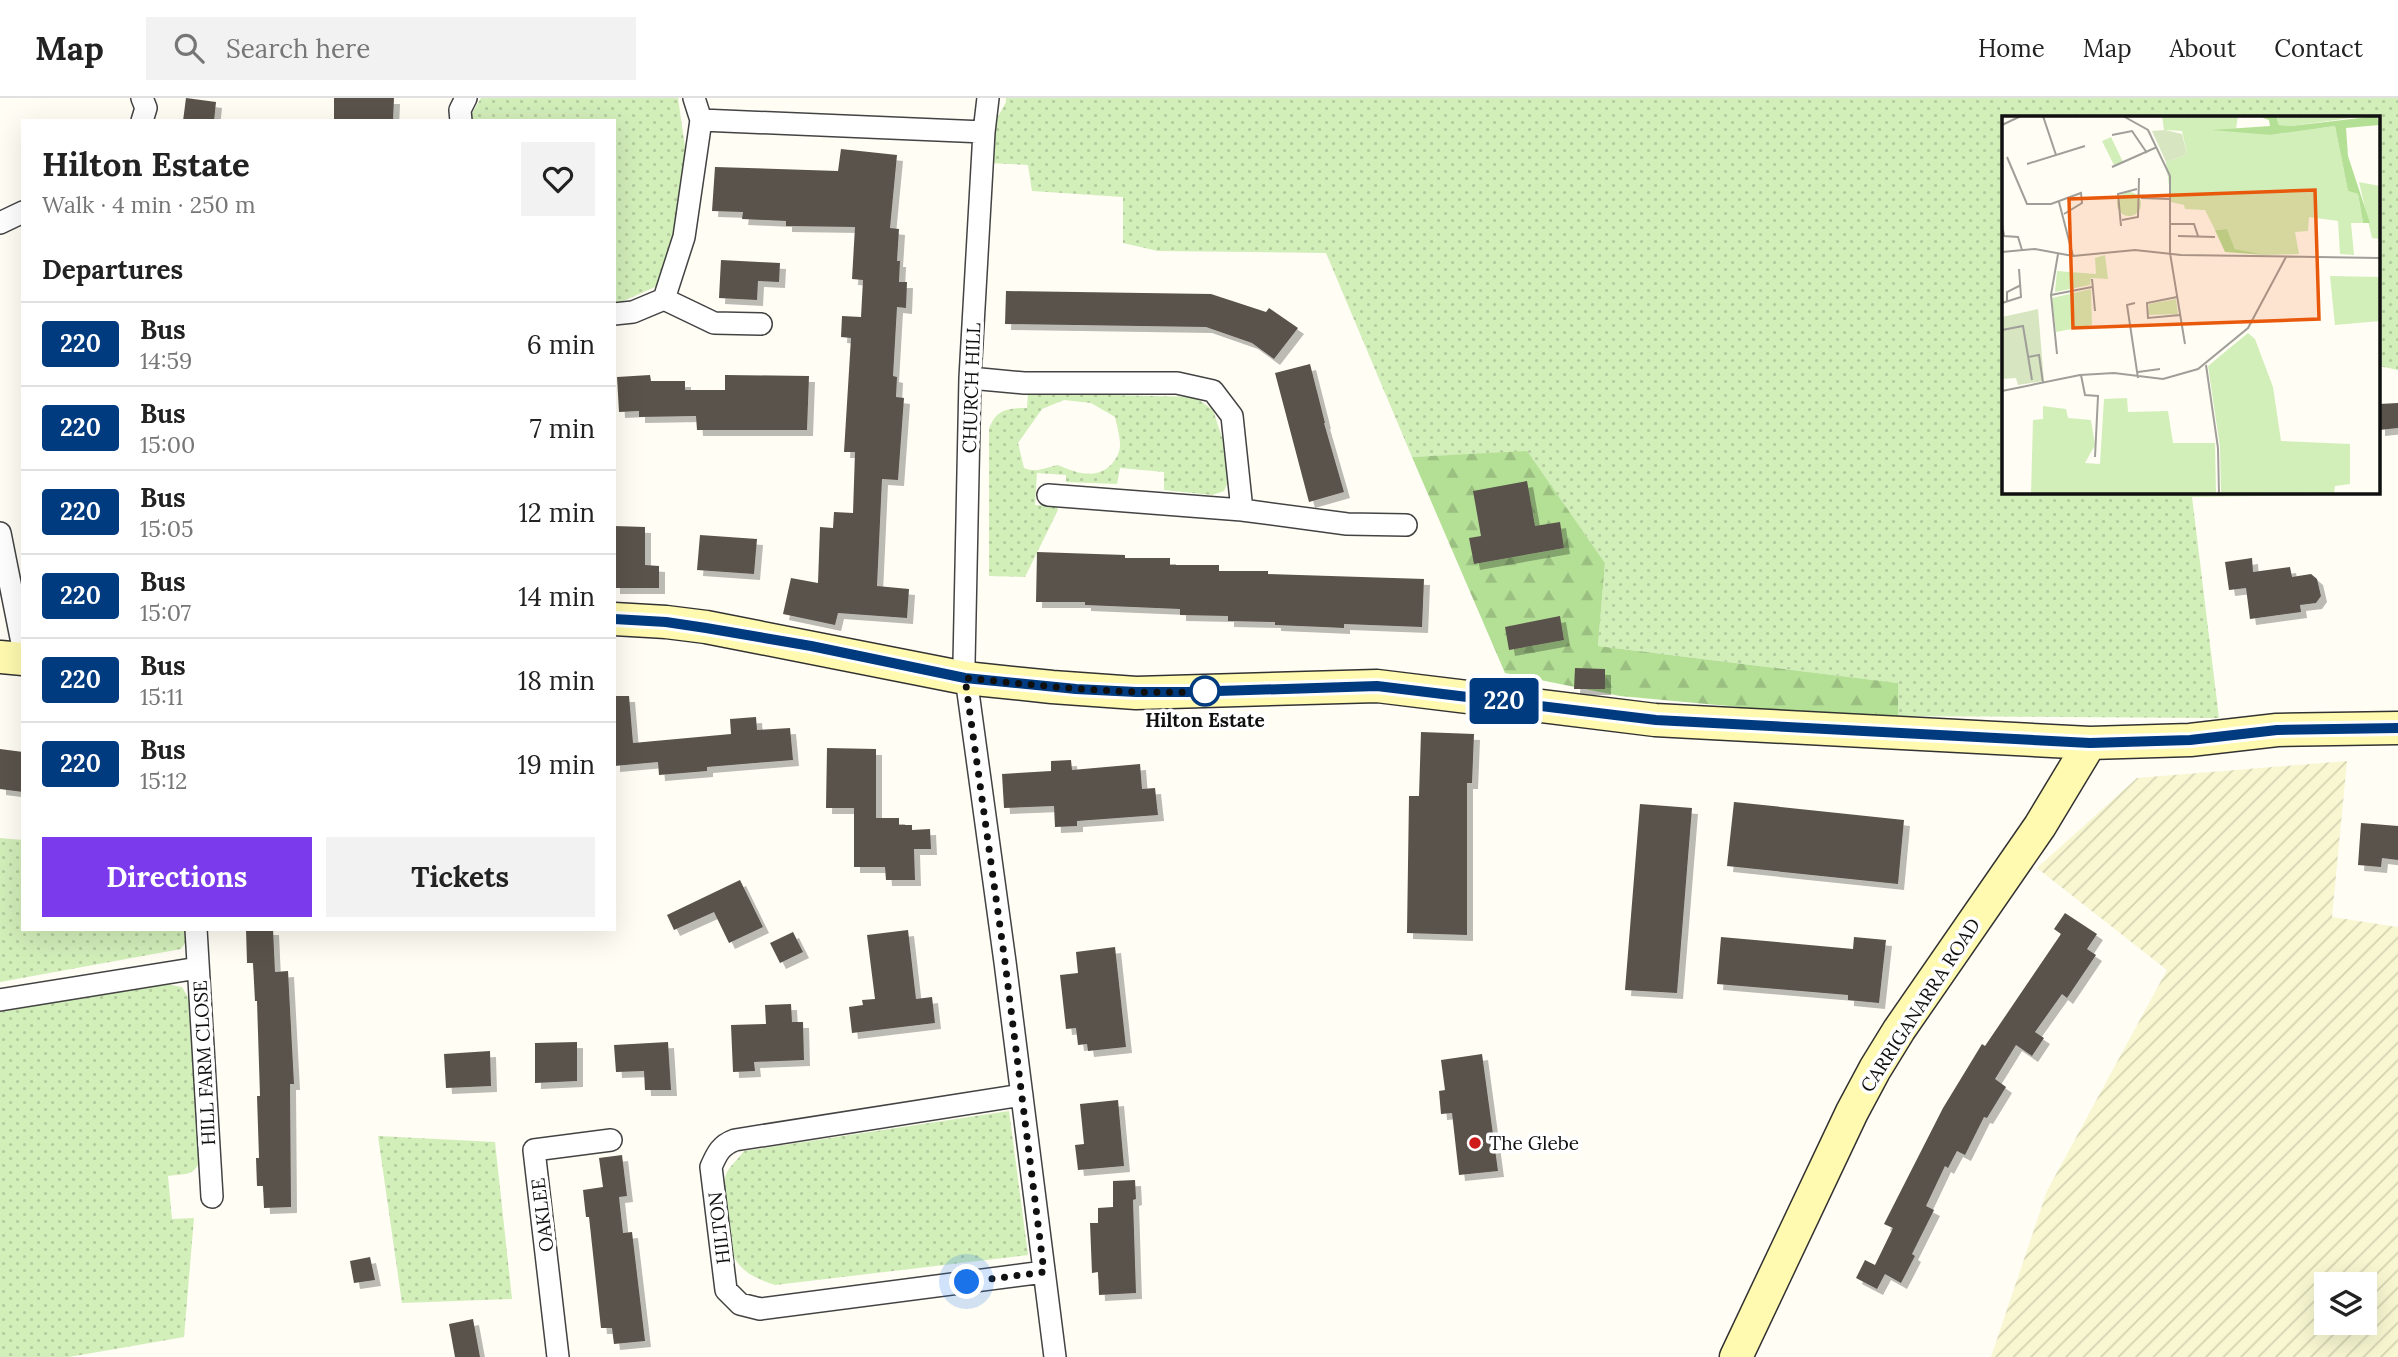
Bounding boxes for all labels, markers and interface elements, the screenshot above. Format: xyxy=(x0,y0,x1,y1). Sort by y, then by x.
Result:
search box xyxy=(146,17,636,80)
text: Map xyxy=(35,27,104,69)
icon: search xyxy=(170,29,208,67)
text: Search here xyxy=(226,32,370,65)
text: Home xyxy=(1978,33,2045,64)
text: Map xyxy=(2083,33,2132,64)
text: About xyxy=(2170,33,2236,64)
text: Contact xyxy=(2274,33,2363,64)
inset map xyxy=(2002,116,2380,494)
button: heart xyxy=(521,142,595,216)
text: Hilton Estate xyxy=(42,143,250,185)
text: Walk · 4 min · 250 m xyxy=(42,190,255,219)
text: Departures xyxy=(42,253,183,286)
text: Bus xyxy=(140,313,186,346)
street label: CHURCH HILL xyxy=(957,322,985,454)
text: 220 xyxy=(60,328,101,359)
text: 6 min xyxy=(527,328,595,361)
text: 14:59 xyxy=(140,346,192,375)
text: Bus xyxy=(140,397,186,430)
text: 220 xyxy=(60,412,101,443)
text: 7 min xyxy=(530,412,595,445)
text: 15:00 xyxy=(140,430,195,459)
text: Bus xyxy=(140,481,186,514)
text: 220 xyxy=(60,496,101,527)
text: 12 min xyxy=(518,496,595,529)
text: 15:05 xyxy=(140,514,193,543)
text: Bus xyxy=(140,565,186,598)
text: 220 xyxy=(60,580,101,611)
text: 14 min xyxy=(518,580,595,613)
text: 15:07 xyxy=(140,598,191,627)
text: Bus xyxy=(140,649,186,682)
text: 220 xyxy=(60,664,101,695)
text: 18 min xyxy=(518,664,595,697)
marker: Hilton Estate xyxy=(1190,676,1220,706)
line badge: 220 xyxy=(1464,678,1544,724)
text: 15:11 xyxy=(140,682,183,711)
text: 220 xyxy=(1484,685,1524,716)
place label: Hilton Estate xyxy=(1145,708,1265,732)
text: Bus xyxy=(140,733,186,766)
text: 220 xyxy=(60,748,101,779)
text: 19 min xyxy=(517,748,595,781)
text: 15:12 xyxy=(140,766,187,795)
button: Directions xyxy=(42,837,312,917)
button: Tickets xyxy=(326,837,595,917)
street label: CARRIGANARRA ROAD xyxy=(1855,914,1985,1096)
street label: HILL FARM CLOSE xyxy=(188,980,220,1146)
place label: The Glebe xyxy=(1489,1131,1579,1155)
marker: The Glebe xyxy=(1467,1135,1483,1151)
street label: OAKLEE xyxy=(526,1177,558,1253)
street label: HILTON xyxy=(703,1191,735,1265)
your location xyxy=(949,1264,984,1299)
map controls xyxy=(2314,1272,2377,1335)
button: layers xyxy=(2314,1272,2377,1335)

